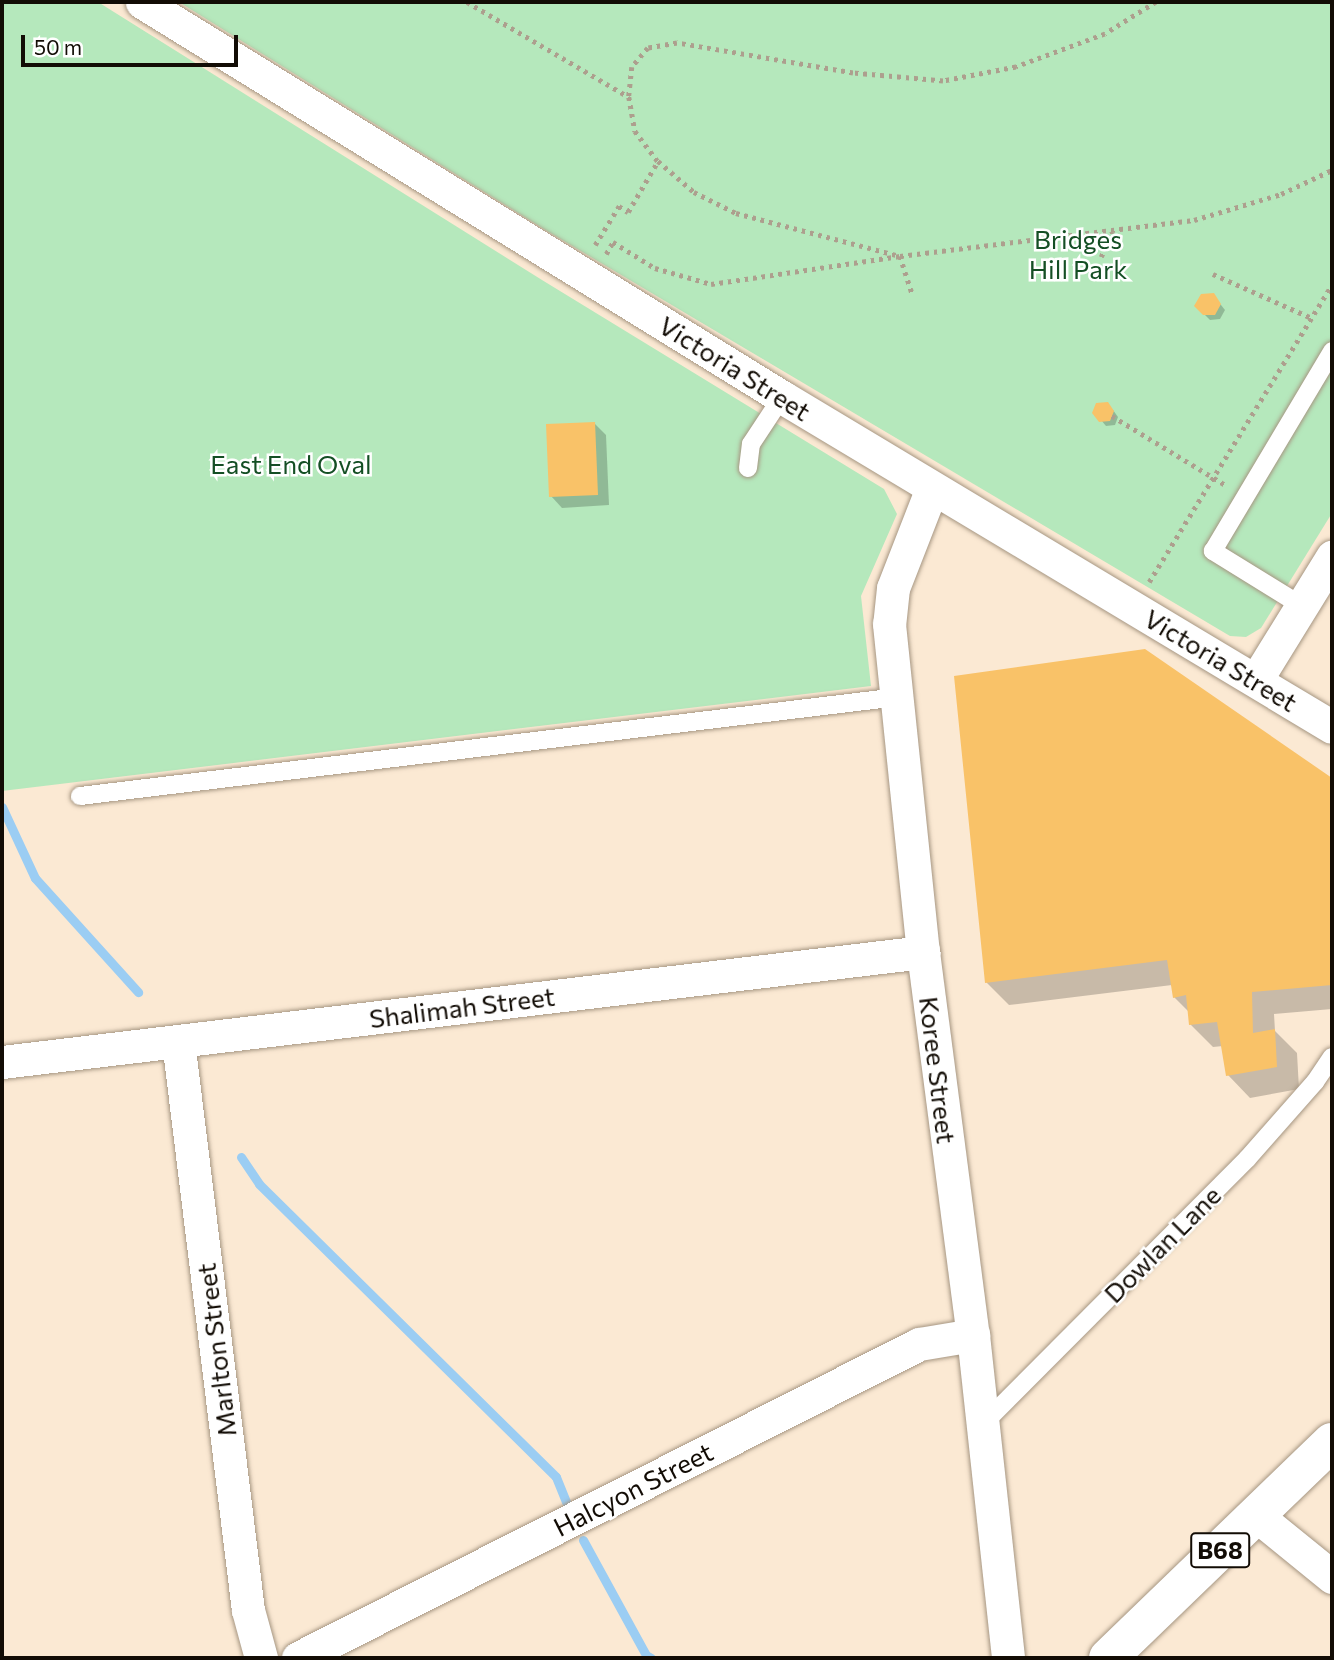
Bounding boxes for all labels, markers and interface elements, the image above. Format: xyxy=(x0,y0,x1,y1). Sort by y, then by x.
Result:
scale bar xyxy=(24,21,242,65)
text: 50 m xyxy=(34,34,82,59)
park label: Bridges Hill Park xyxy=(1029,223,1127,284)
street label: Victoria Street xyxy=(654,309,816,427)
park label: East End Oval xyxy=(210,448,372,480)
street label: Victoria Street xyxy=(1139,602,1303,718)
street label: Shalimah Street xyxy=(367,980,557,1034)
street label: Koree Street xyxy=(914,995,962,1145)
street label: Dowlan Lane xyxy=(1097,1179,1227,1309)
street label: Marlton Street xyxy=(190,1261,242,1439)
street label: Halcyon Street xyxy=(548,1436,718,1542)
road number: B68 xyxy=(1188,1530,1252,1570)

